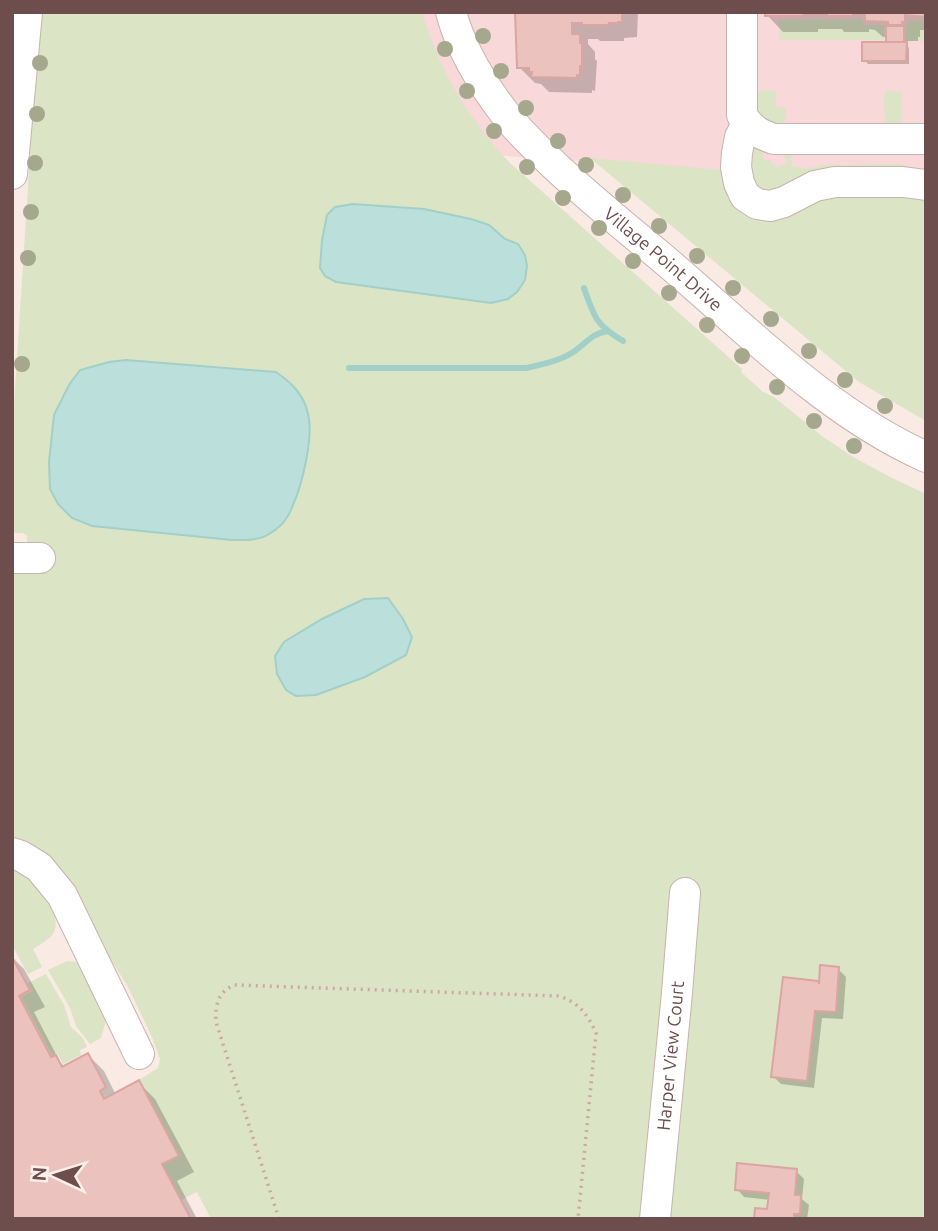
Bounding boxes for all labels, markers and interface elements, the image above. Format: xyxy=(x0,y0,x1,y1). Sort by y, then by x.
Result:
street label: Village Point Drive xyxy=(600,203,727,315)
street label: Harper View Court xyxy=(653,980,687,1131)
north arrow xyxy=(21,1140,91,1210)
text: N xyxy=(28,1166,51,1182)

